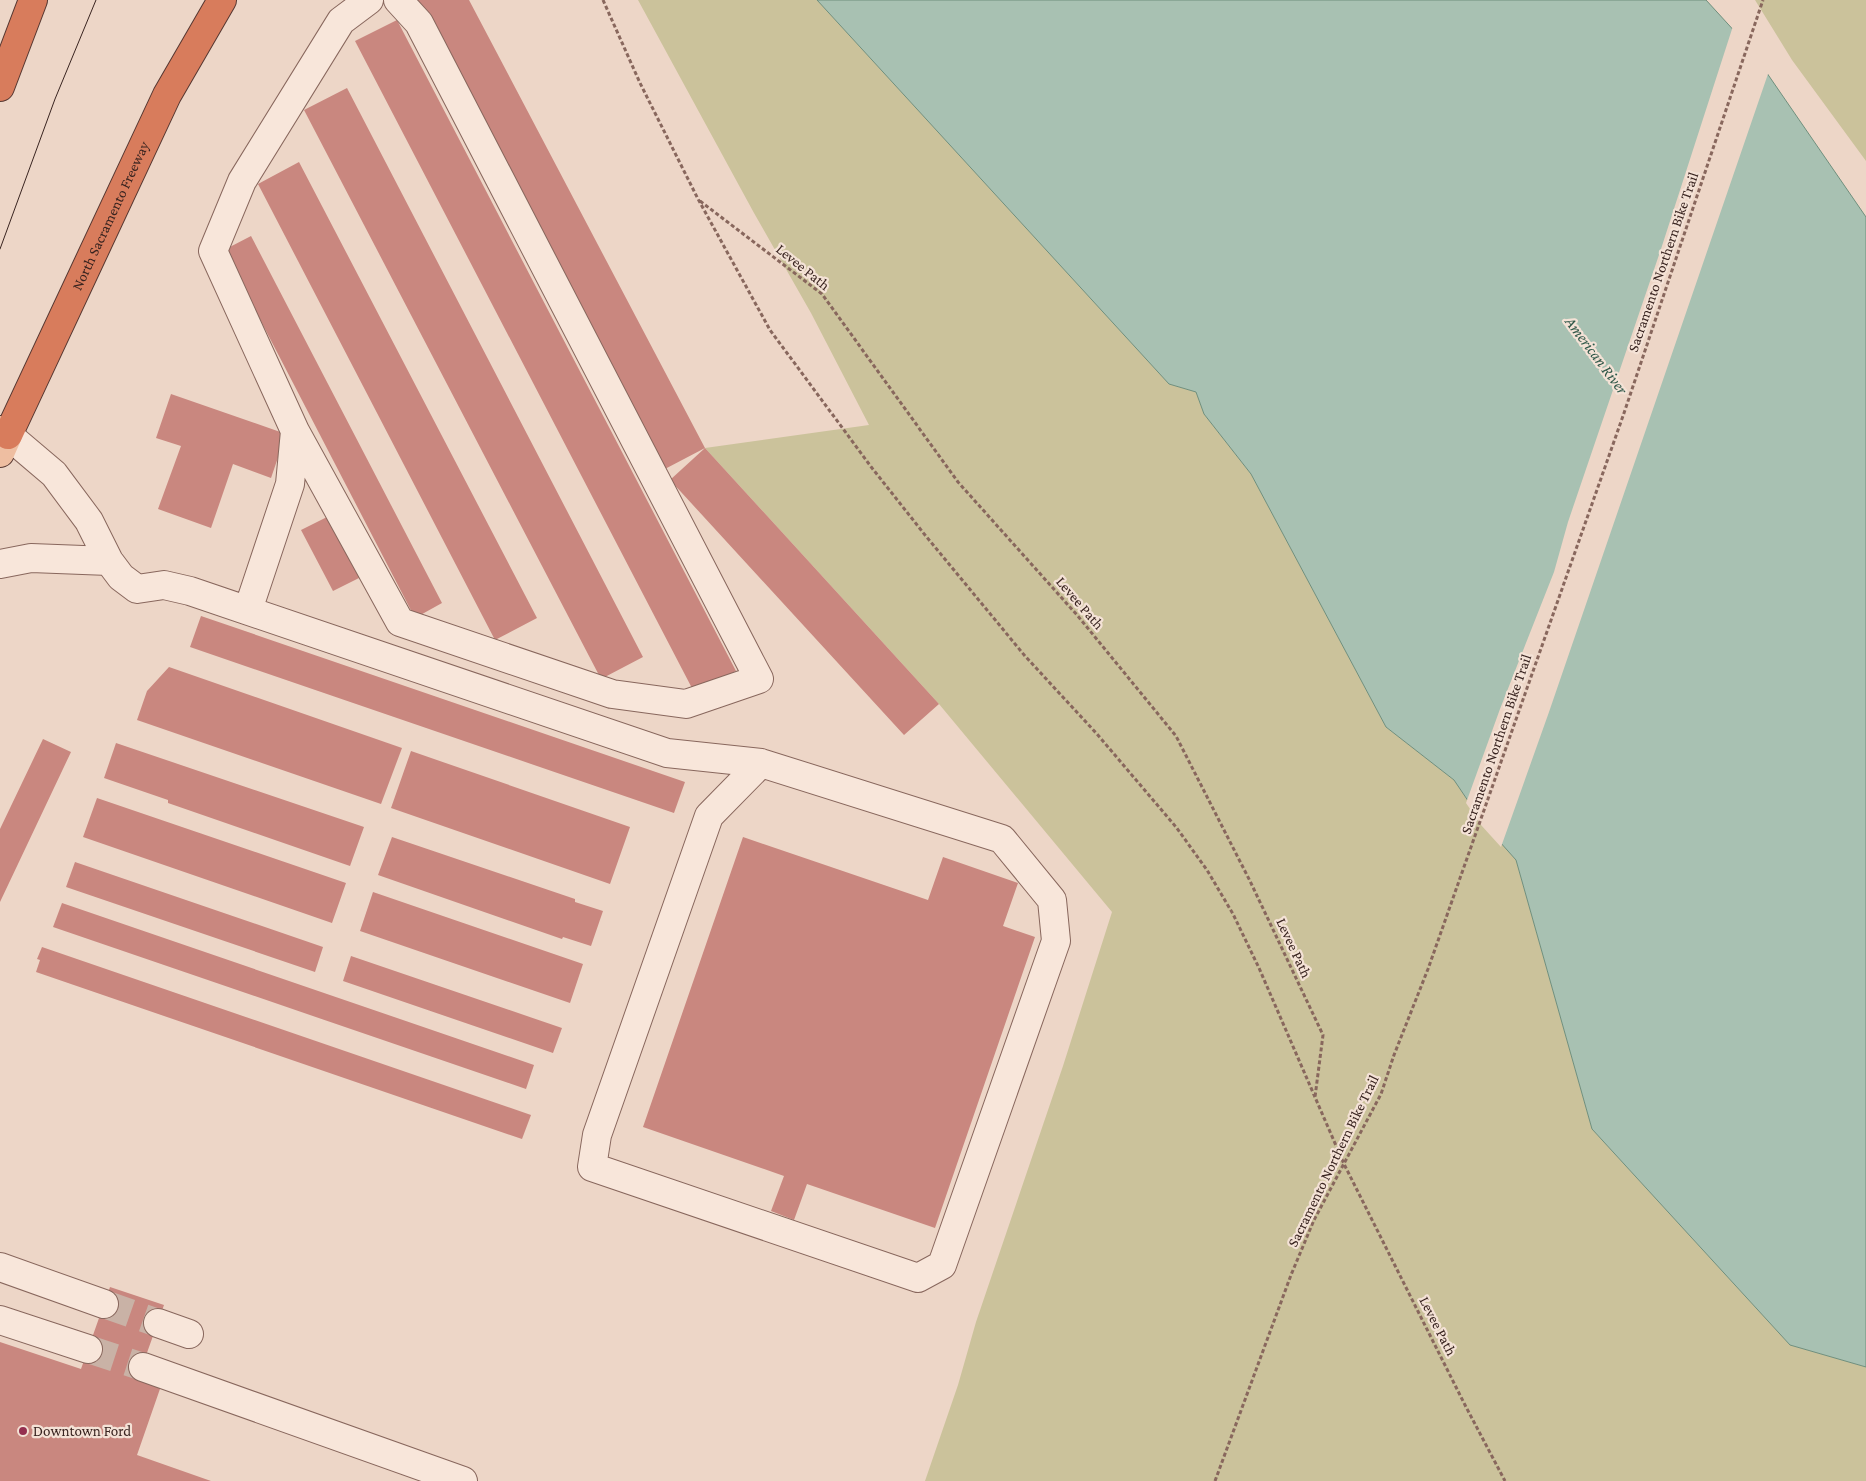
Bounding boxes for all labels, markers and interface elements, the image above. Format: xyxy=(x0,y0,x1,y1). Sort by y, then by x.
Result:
street label: North Sacramento Freeway xyxy=(69,139,153,293)
street label: Sacramento Northern Bike Trail xyxy=(1625,170,1701,354)
street label: Levee Path xyxy=(773,241,833,293)
water label: American River xyxy=(1561,313,1631,398)
street label: Levee Path xyxy=(1053,574,1107,632)
street label: Sacramento Northern Bike Trail xyxy=(1458,652,1534,836)
street label: Levee Path xyxy=(1273,916,1315,980)
street label: Sacramento Northern Bike Trail xyxy=(1284,1073,1382,1249)
street label: Levee Path xyxy=(1416,1294,1460,1358)
place label: Downtown Ford xyxy=(33,1423,131,1439)
marker: Downtown Ford xyxy=(17,1425,29,1437)

